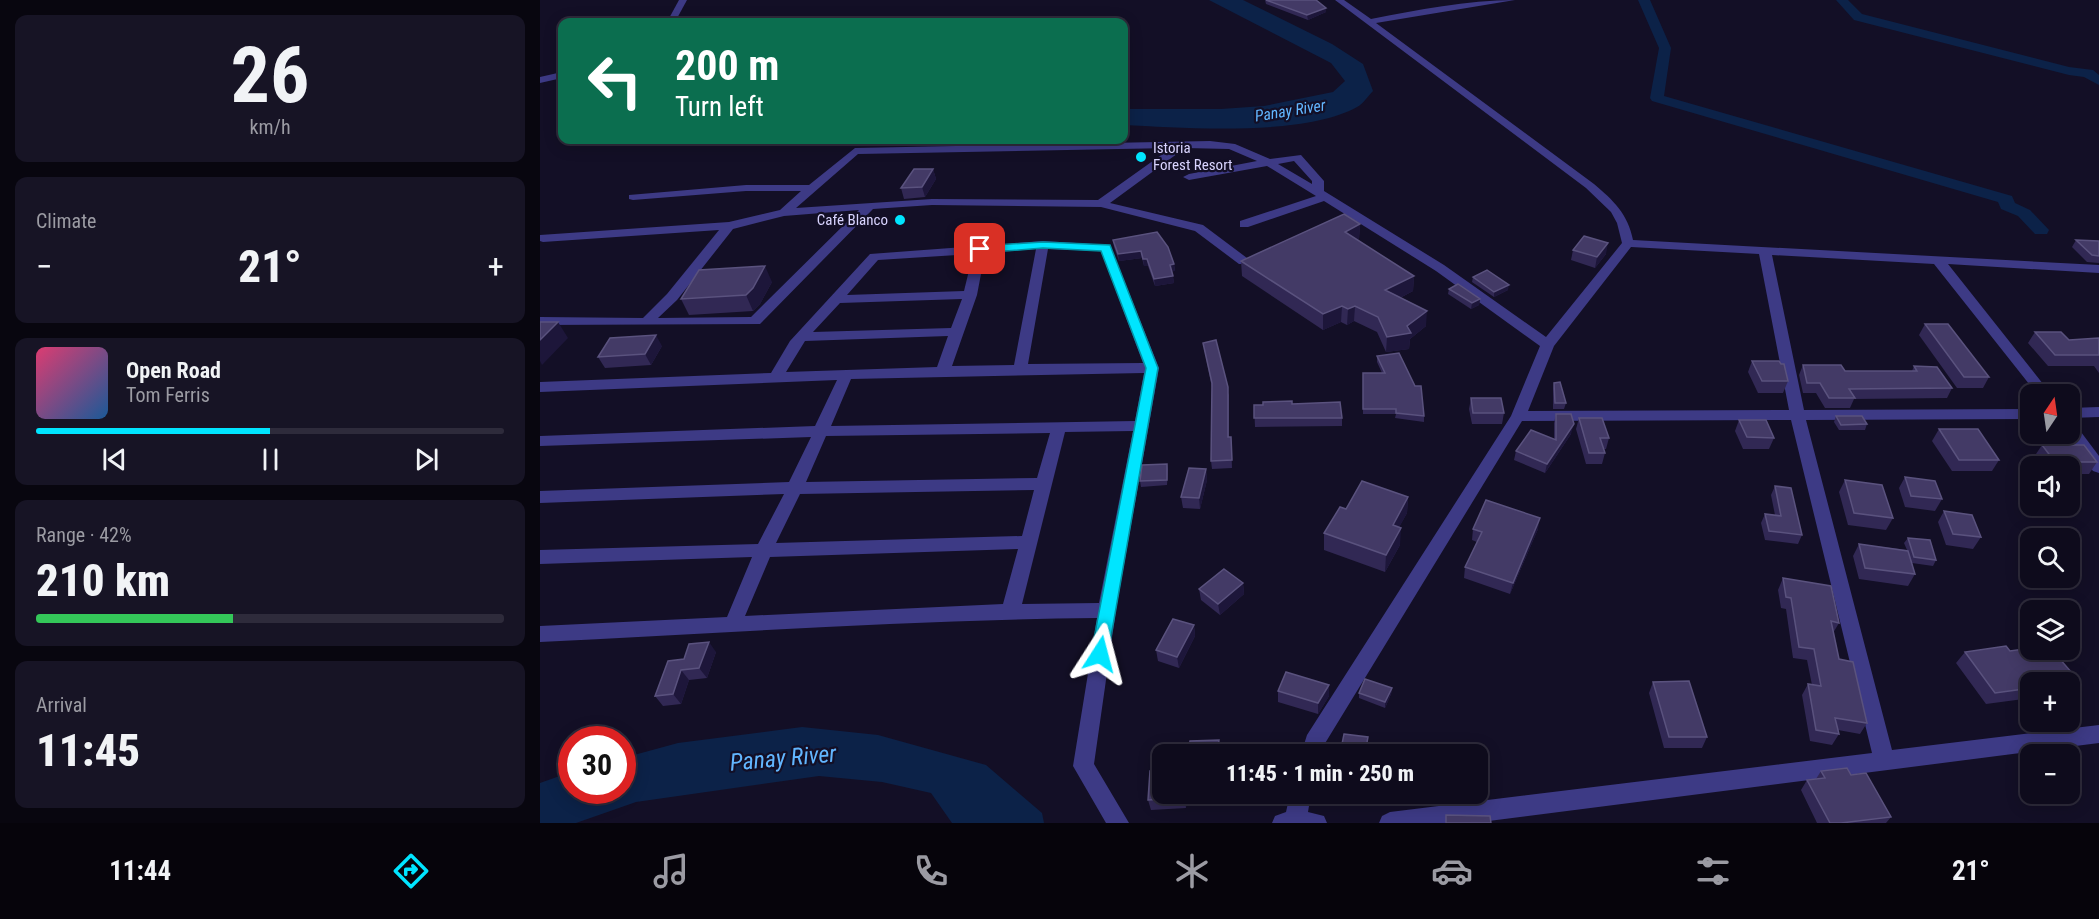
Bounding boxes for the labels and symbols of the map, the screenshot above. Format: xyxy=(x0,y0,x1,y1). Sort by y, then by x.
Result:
water label: Panay River xyxy=(1253,95,1328,125)
place label: Istoria Forest Resort xyxy=(1153,139,1233,174)
marker: Istoria Forest Resort xyxy=(1134,150,1148,164)
place label: Café Blanco xyxy=(817,211,888,229)
marker: Café Blanco xyxy=(893,213,907,227)
pin xyxy=(954,223,1005,274)
north arrow xyxy=(2020,384,2080,444)
position arrow xyxy=(1068,622,1132,686)
speed limit sign: 30 xyxy=(558,726,636,804)
water label: Panay River xyxy=(729,739,838,777)

